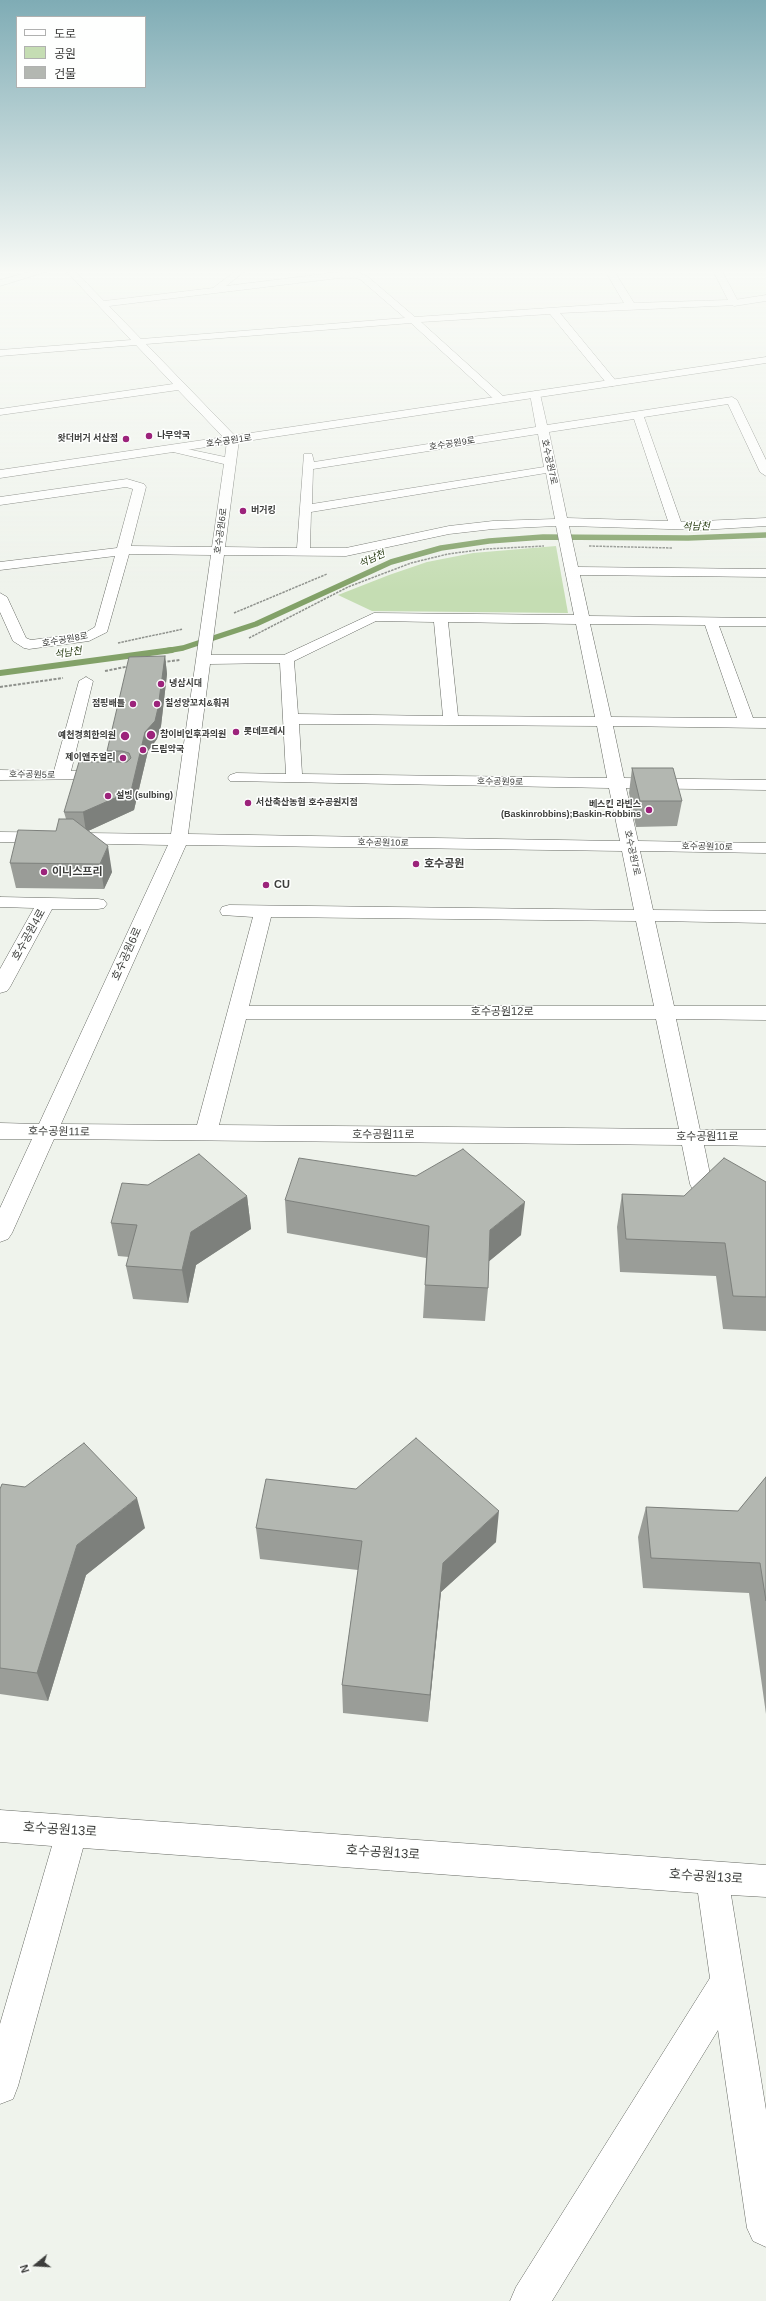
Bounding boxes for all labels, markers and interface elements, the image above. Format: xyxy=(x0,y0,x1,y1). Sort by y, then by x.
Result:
legend xyxy=(16,16,146,88)
text: 도로 xyxy=(54,27,76,41)
text: 공원 xyxy=(54,47,76,61)
text: 건물 xyxy=(54,67,76,81)
marker: 나무약국 xyxy=(144,431,154,441)
place label: 나무약국 xyxy=(157,431,190,441)
street label: 호수공원1로 xyxy=(205,432,253,450)
place label: 왓더버거 서산점 xyxy=(58,434,118,444)
marker: 왓더버거 서산점 xyxy=(121,434,131,444)
street label: 호수공원9로 xyxy=(428,435,476,453)
street label: 호수공원7로 xyxy=(539,438,559,486)
marker: 버거킹 xyxy=(238,506,248,516)
place label: 버거킹 xyxy=(251,506,276,516)
street label: 호수공원6로 xyxy=(212,507,230,555)
water label: 석남천 xyxy=(682,521,710,533)
water label: 석남천 xyxy=(357,548,387,570)
street label: 호수공원8로 xyxy=(41,631,89,649)
water label: 석남천 xyxy=(53,645,83,661)
marker: 냉삼시대 xyxy=(156,679,166,689)
place label: 냉삼시대 xyxy=(169,679,202,689)
place label: 점핑배틀 xyxy=(92,699,125,709)
marker: 점핑배틀 xyxy=(128,699,138,709)
marker: 칠성양꼬치&훠궈 xyxy=(152,699,162,709)
place label: 칠성양꼬치&훠궈 xyxy=(165,699,229,709)
marker: 롯데프레시 xyxy=(231,727,241,737)
place label: 롯데프레시 xyxy=(244,727,285,737)
marker: 참이비인후과의원 xyxy=(145,729,157,741)
marker: 예천경희한의원 xyxy=(119,730,131,742)
place label: 참이비인후과의원 xyxy=(160,730,226,740)
place label: 예천경희한의원 xyxy=(58,731,116,741)
marker: 드림약국 xyxy=(138,745,148,755)
place label: 드림약국 xyxy=(151,745,184,755)
place label: 제이앤주얼리 xyxy=(65,753,115,763)
marker: 제이앤주얼리 xyxy=(118,753,128,763)
street label: 호수공원5로 xyxy=(9,769,55,781)
street label: 호수공원9로 xyxy=(477,776,523,788)
marker: 설빙 (sulbing) xyxy=(103,791,113,801)
place label: 설빙 (sulbing) xyxy=(116,791,173,801)
marker: 서산축산농협 호수공원지점 xyxy=(243,798,253,808)
place label: 서산축산농협 호수공원지점 xyxy=(256,798,358,808)
place label: 베스킨 라빈스 (Baskinrobbins);Baskin-Robbins xyxy=(501,800,641,821)
marker: 베스킨 라빈스 (Baskinrobbins);Baskin-Robbins xyxy=(644,805,654,815)
street label: 호수공원7로 xyxy=(622,829,642,877)
street label: 호수공원10로 xyxy=(357,837,409,849)
street label: 호수공원10로 xyxy=(681,841,733,853)
place label: 호수공원 xyxy=(424,857,464,871)
marker: 호수공원 xyxy=(411,859,421,869)
place label: 이니스프리 xyxy=(52,865,103,879)
marker: 이니스프리 xyxy=(39,867,49,877)
place label: CU xyxy=(274,878,290,892)
marker: CU xyxy=(261,880,271,890)
street label: 호수공원4로 xyxy=(9,907,49,963)
street label: 호수공원6로 xyxy=(109,925,145,983)
street label: 호수공원12로 xyxy=(471,1005,533,1019)
street label: 호수공원11로 xyxy=(28,1125,90,1139)
street label: 호수공원11로 xyxy=(352,1128,414,1142)
street label: 호수공원11로 xyxy=(676,1130,738,1144)
street label: 호수공원13로 xyxy=(22,1820,98,1840)
street label: 호수공원13로 xyxy=(345,1843,421,1863)
street label: 호수공원13로 xyxy=(668,1867,744,1887)
north arrow xyxy=(16,2245,56,2285)
text: N xyxy=(18,2263,32,2274)

